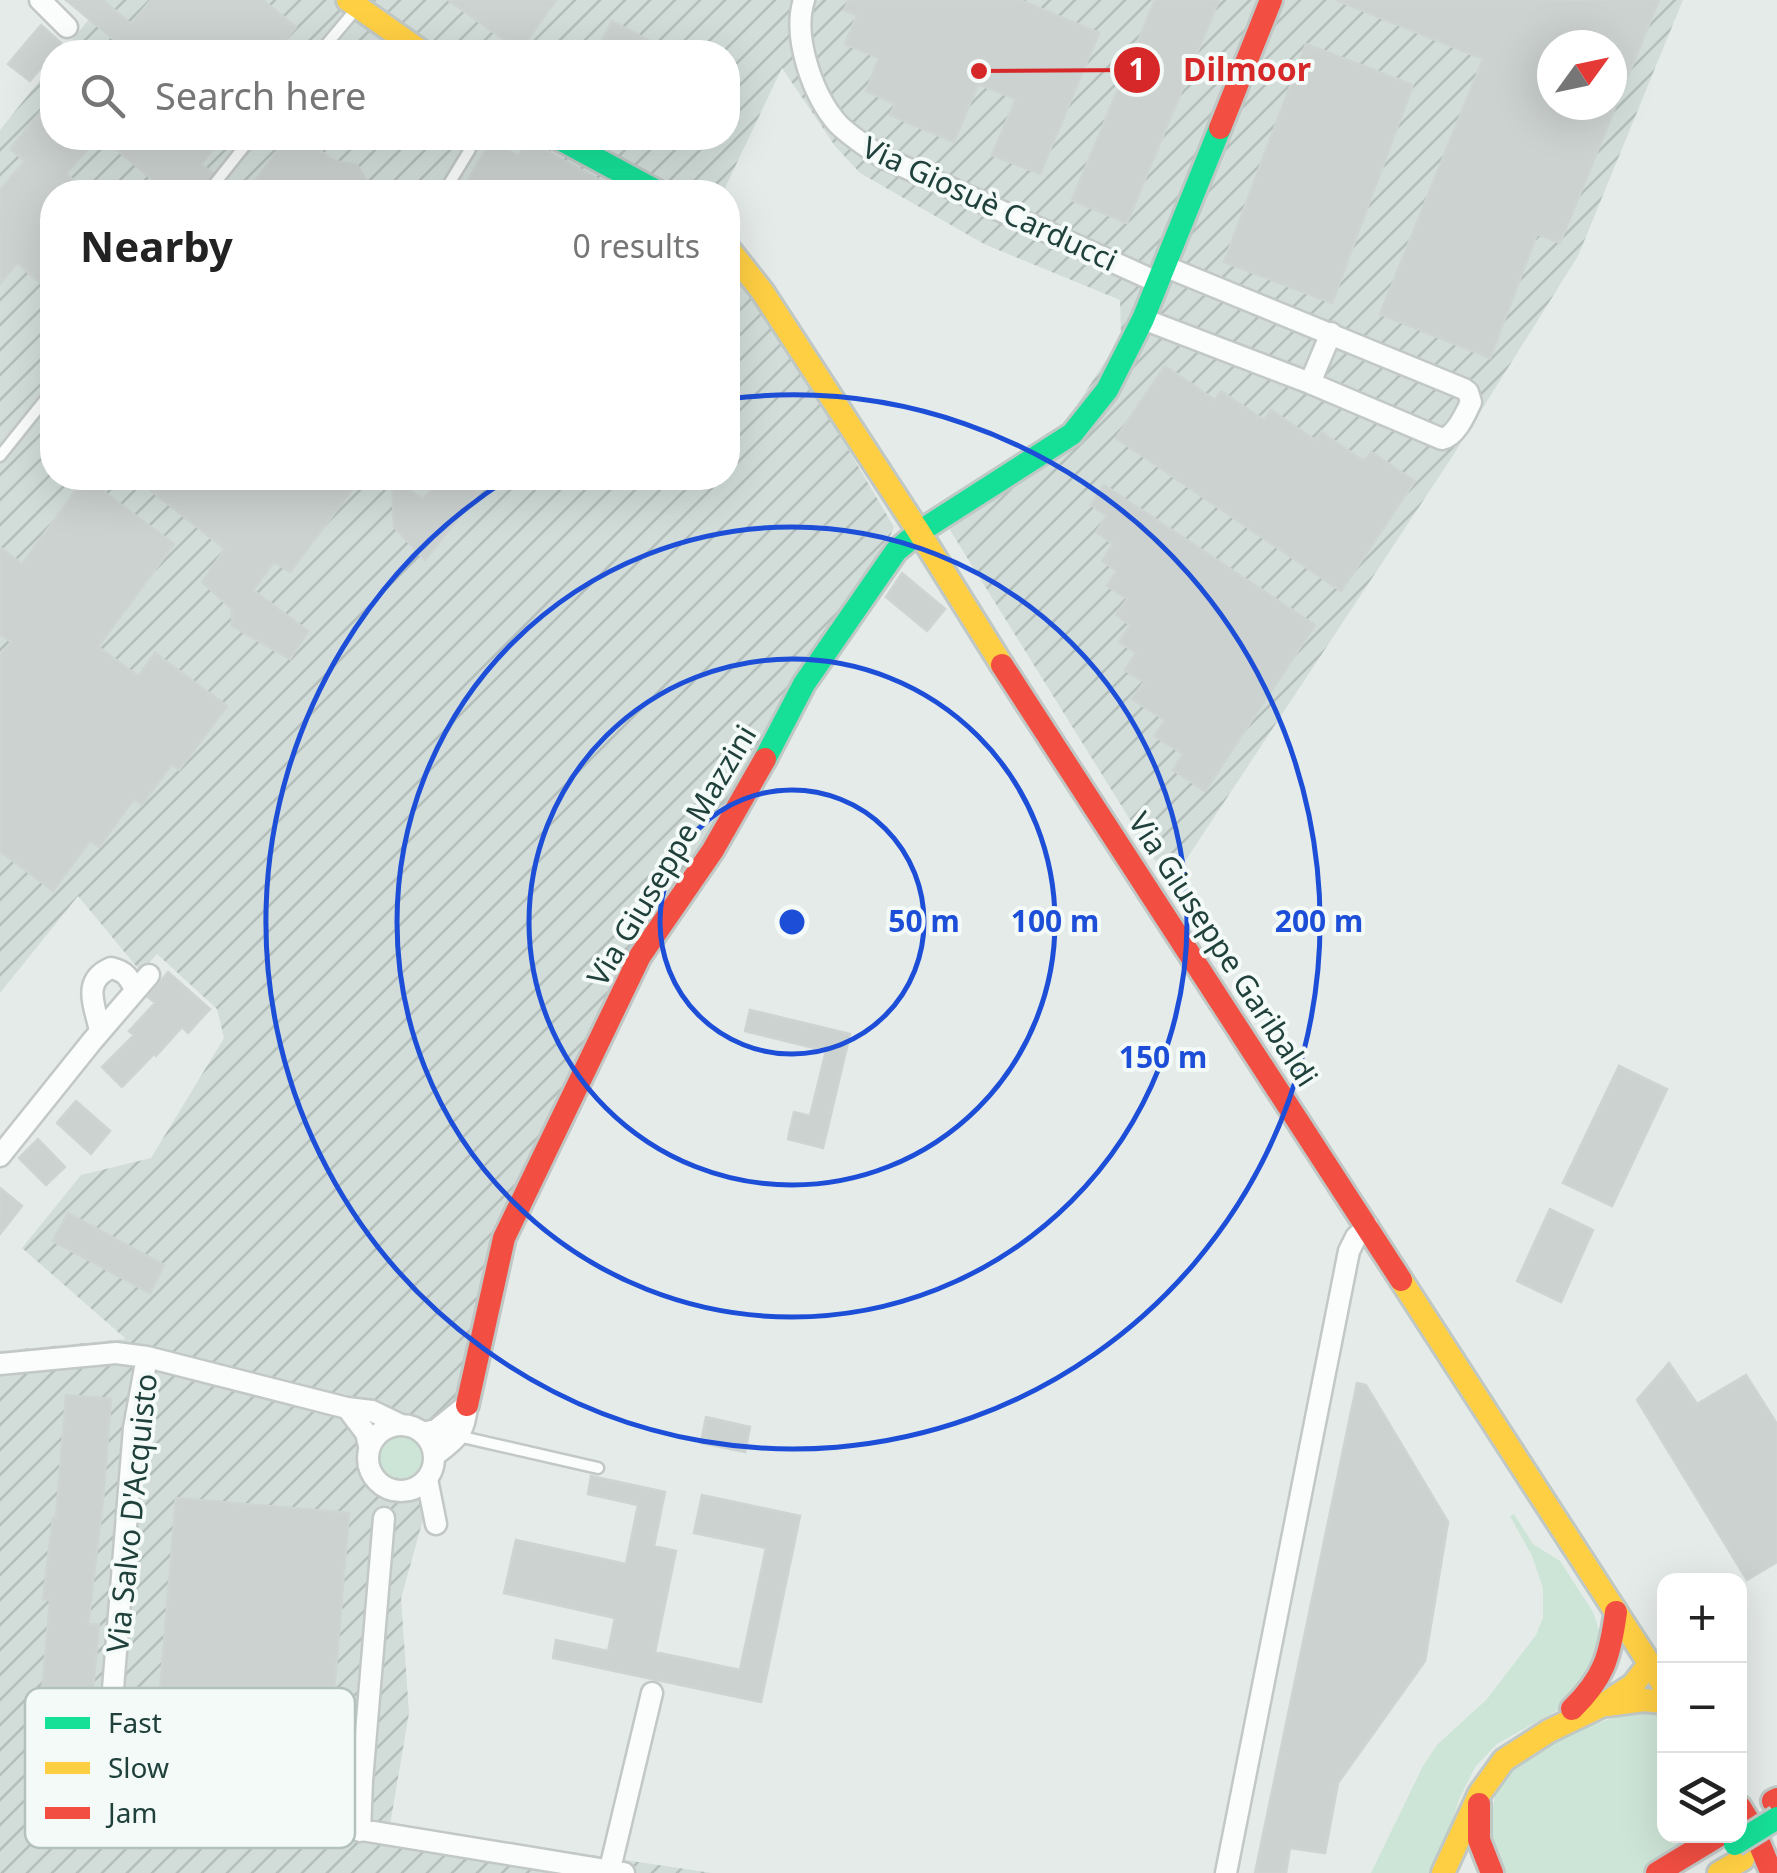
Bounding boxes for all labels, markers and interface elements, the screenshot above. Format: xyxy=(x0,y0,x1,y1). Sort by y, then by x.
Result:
north arrow xyxy=(1537,30,1627,120)
callout: Dilmoor xyxy=(1112,39,1331,101)
search box xyxy=(40,40,740,150)
text: Dilmoor xyxy=(1183,47,1311,90)
text: 1 xyxy=(1128,48,1146,89)
icon: search xyxy=(75,68,130,123)
text: Search here xyxy=(155,69,366,121)
street label: Via Giosuè Carducci xyxy=(856,126,1124,280)
text: Nearby xyxy=(80,217,233,274)
text: 0 results xyxy=(573,224,700,267)
street label: Via Giuseppe Mazzini xyxy=(577,717,765,993)
street label: Via Giuseppe Garibaldi xyxy=(1120,804,1328,1094)
text: 50 m xyxy=(888,900,960,941)
text: 100 m xyxy=(1011,900,1099,941)
text: 200 m xyxy=(1275,900,1363,941)
centre of rings xyxy=(774,904,810,940)
text: 150 m xyxy=(1119,1036,1207,1077)
street label: Via Salvo D'Acquisto xyxy=(96,1371,166,1655)
map controls xyxy=(1657,1573,1747,1843)
button: + xyxy=(1657,1573,1747,1663)
button: − xyxy=(1657,1663,1747,1753)
legend xyxy=(25,1688,355,1848)
text: Fast xyxy=(108,1703,162,1741)
text: Slow xyxy=(108,1748,169,1786)
button: layers xyxy=(1657,1753,1747,1843)
text: Jam xyxy=(105,1793,158,1831)

